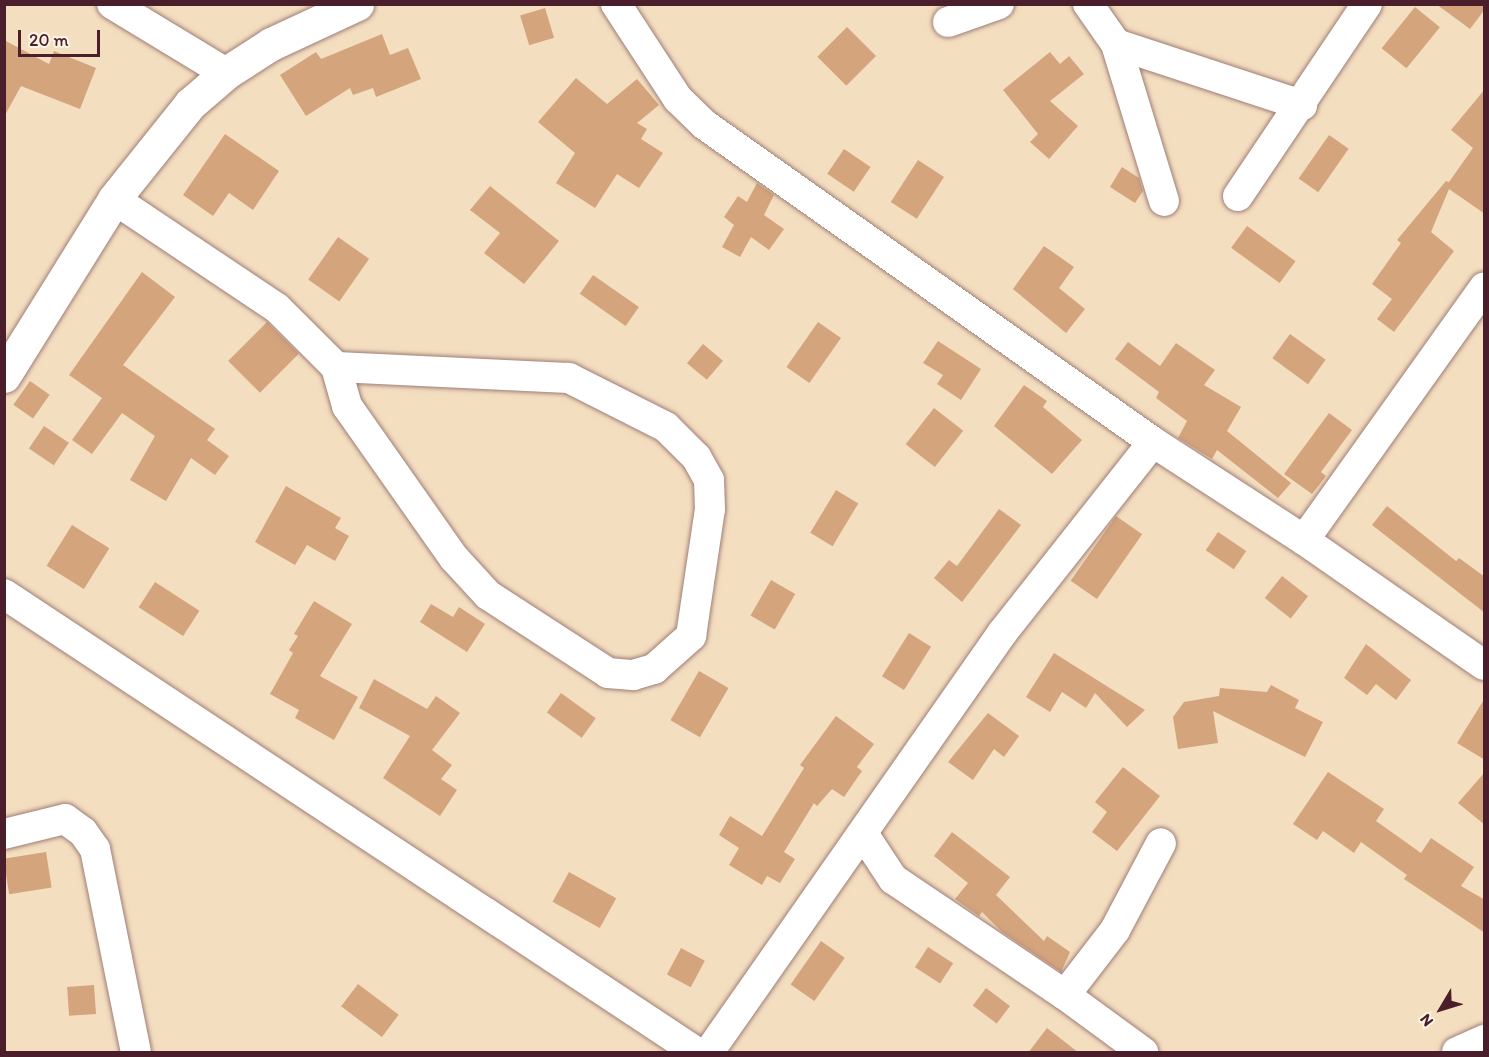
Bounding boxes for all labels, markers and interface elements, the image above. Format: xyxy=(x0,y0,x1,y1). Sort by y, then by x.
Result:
scale bar xyxy=(21,18,104,56)
text: 20 m xyxy=(29,29,69,51)
north arrow xyxy=(1411,979,1471,1039)
text: N xyxy=(1416,1010,1437,1030)

